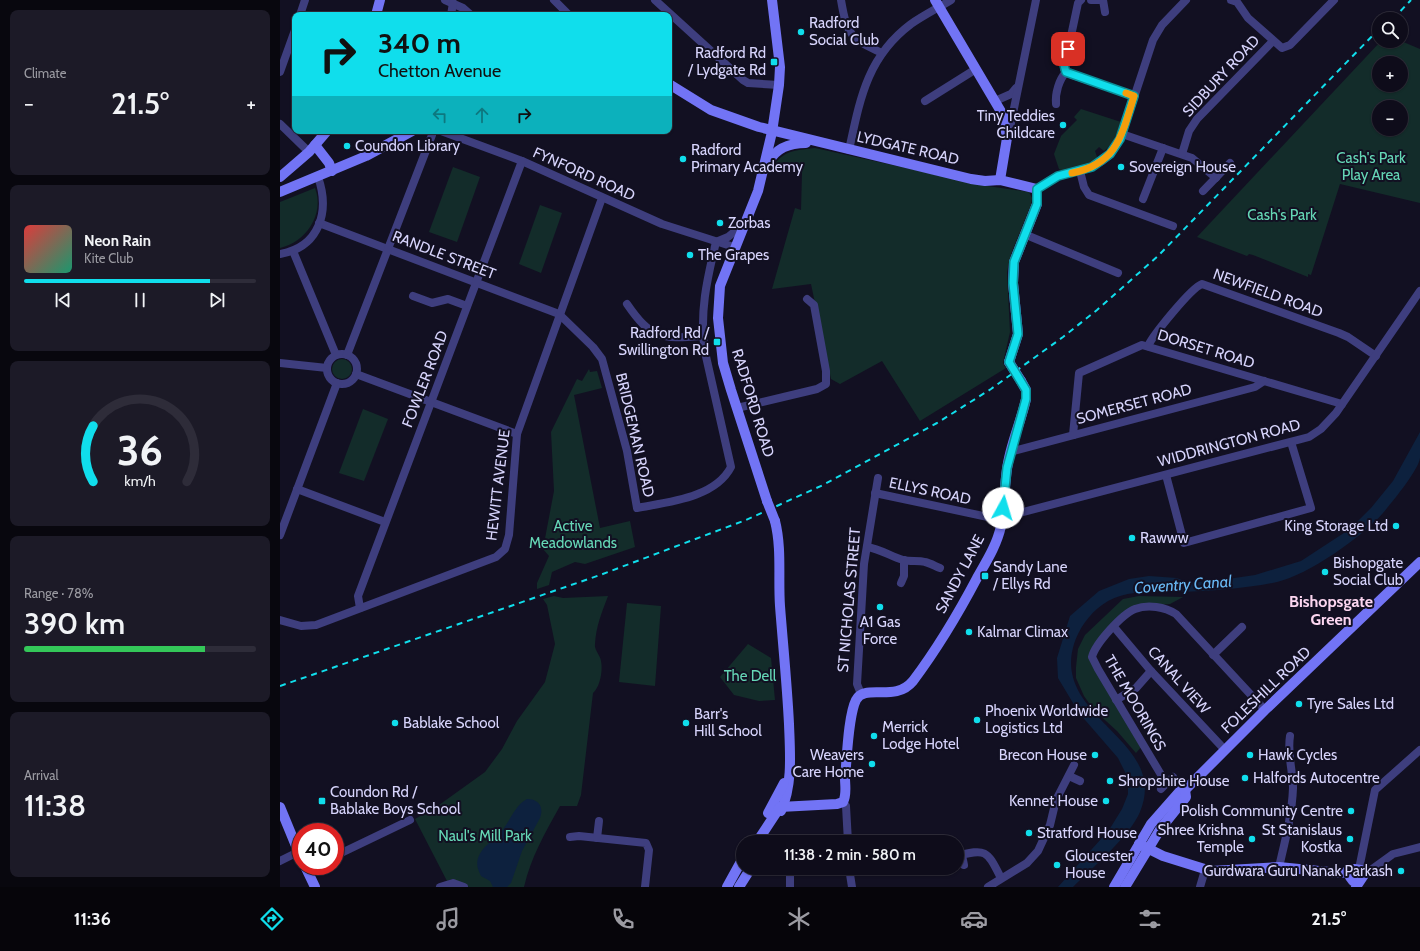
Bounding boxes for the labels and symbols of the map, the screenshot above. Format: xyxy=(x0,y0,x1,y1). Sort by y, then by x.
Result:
place label: Radford Social Club xyxy=(809,14,879,49)
marker: Radford Social Club xyxy=(796,27,806,37)
pin xyxy=(1051,32,1085,66)
street label: SIDBURY ROAD xyxy=(1179,32,1263,120)
place label: Radford Rd / Lydgate Rd xyxy=(687,44,766,79)
marker: Radford Rd / Lydgate Rd xyxy=(769,57,779,67)
place label: Tiny Teddies Childcare xyxy=(977,107,1055,142)
marker: Tiny Teddies Childcare xyxy=(1058,120,1068,130)
street label: LYDGATE ROAD xyxy=(855,128,961,169)
place label: Coundon Library xyxy=(355,137,460,155)
marker: Coundon Library xyxy=(342,141,352,151)
place label: Radford Primary Academy xyxy=(691,141,803,176)
street label: FYNFORD ROAD xyxy=(530,143,638,205)
park label: Cash's Park Play Area xyxy=(1336,149,1406,184)
marker: Radford Primary Academy xyxy=(678,154,688,164)
place label: Sovereign House xyxy=(1129,158,1236,176)
marker: Sovereign House xyxy=(1116,162,1126,172)
park label: Cash's Park xyxy=(1247,206,1317,224)
place label: Zorbas xyxy=(728,214,771,232)
marker: Zorbas xyxy=(715,218,725,228)
street label: RANDLE STREET xyxy=(390,227,498,283)
place label: The Grapes xyxy=(698,246,769,264)
marker: The Grapes xyxy=(685,250,695,260)
street label: NEWFIELD ROAD xyxy=(1211,265,1325,321)
place label: Radford Rd / Swillington Rd xyxy=(618,324,710,359)
street label: DORSET ROAD xyxy=(1155,326,1257,372)
street label: FOWLER ROAD xyxy=(398,328,452,430)
marker: Radford Rd / Swillington Rd xyxy=(712,337,722,347)
street label: RADFORD ROAD xyxy=(728,347,778,459)
street label: BRIDGEMAN ROAD xyxy=(612,371,658,499)
street label: SOMERSET ROAD xyxy=(1074,380,1194,428)
street label: WIDDRINGTON ROAD xyxy=(1156,415,1302,471)
street label: HEWITT AVENUE xyxy=(482,428,514,542)
street label: ELLYS ROAD xyxy=(887,474,973,508)
position arrow xyxy=(982,487,1024,529)
park label: Active Meadowlands xyxy=(529,517,617,552)
place label: King Storage Ltd xyxy=(1284,517,1388,535)
marker: King Storage Ltd xyxy=(1391,521,1401,531)
street label: ST NICHOLAS STREET xyxy=(834,527,864,673)
place label: Rawww xyxy=(1140,529,1189,547)
street label: SANDY LANE xyxy=(932,532,988,616)
marker: Rawww xyxy=(1127,533,1137,543)
place label: Bishopgate Social Club xyxy=(1333,554,1404,589)
place label: Sandy Lane / Ellys Rd xyxy=(992,558,1068,593)
marker: Bishopgate Social Club xyxy=(1320,567,1330,577)
marker: Sandy Lane / Ellys Rd xyxy=(980,571,990,581)
water label: Coventry Canal xyxy=(1134,572,1233,597)
district label: Bishopsgate Green xyxy=(1289,592,1373,629)
marker: A1 Gas Force xyxy=(875,602,885,612)
place label: A1 Gas Force xyxy=(860,613,900,648)
place label: Kalmar Climax xyxy=(977,623,1068,641)
marker: Kalmar Climax xyxy=(964,627,974,637)
street label: CANAL VIEW xyxy=(1144,643,1215,718)
street label: FOLESHILL ROAD xyxy=(1218,643,1314,737)
street label: THE MOORINGS xyxy=(1100,652,1170,754)
park label: The Dell xyxy=(724,667,777,685)
place label: Tyre Sales Ltd xyxy=(1307,695,1394,713)
marker: Tyre Sales Ltd xyxy=(1294,699,1304,709)
place label: Phoenix Worldwide Logistics Ltd xyxy=(985,702,1108,737)
place label: Barr's Hill School xyxy=(694,705,762,740)
place label: Bablake School xyxy=(403,714,500,732)
marker: Phoenix Worldwide Logistics Ltd xyxy=(972,715,982,725)
marker: Bablake School xyxy=(390,718,400,728)
marker: Barr's Hill School xyxy=(681,718,691,728)
place label: Merrick Lodge Hotel xyxy=(882,718,960,753)
marker: Merrick Lodge Hotel xyxy=(869,731,879,741)
place label: Weavers Care Home xyxy=(792,746,864,781)
place label: Brecon House xyxy=(999,746,1087,764)
place label: Hawk Cycles xyxy=(1258,746,1337,764)
marker: Brecon House xyxy=(1090,750,1100,760)
marker: Hawk Cycles xyxy=(1245,750,1255,760)
marker: Weavers Care Home xyxy=(867,759,877,769)
place label: Halfords Autocentre xyxy=(1253,769,1380,787)
place label: Shropshire House xyxy=(1118,772,1230,790)
marker: Halfords Autocentre xyxy=(1240,773,1250,783)
marker: Shropshire House xyxy=(1105,776,1115,786)
place label: Coundon Rd / Bablake Boys School xyxy=(330,783,461,818)
place label: Kennet House xyxy=(1009,792,1098,810)
marker: Coundon Rd / Bablake Boys School xyxy=(317,796,327,806)
marker: Kennet House xyxy=(1101,796,1111,806)
place label: Polish Community Centre xyxy=(1181,802,1343,820)
marker: Polish Community Centre xyxy=(1346,806,1356,816)
place label: Shree Krishna Temple xyxy=(1158,821,1245,856)
place label: St Stanislaus Kostka xyxy=(1262,821,1343,856)
speed limit sign: 40 xyxy=(292,823,344,875)
place label: Stratford House xyxy=(1037,824,1137,842)
park label: Naul's Mill Park xyxy=(438,827,532,845)
marker: Stratford House xyxy=(1024,828,1034,838)
marker: Shree Krishna Temple xyxy=(1247,834,1257,844)
marker: St Stanislaus Kostka xyxy=(1345,834,1355,844)
place label: Gloucester House xyxy=(1065,847,1133,882)
marker: Gloucester House xyxy=(1052,860,1062,870)
place label: Gurdwara Guru Nanak Parkash xyxy=(1203,862,1393,880)
marker: Gurdwara Guru Nanak Parkash xyxy=(1396,866,1406,876)

